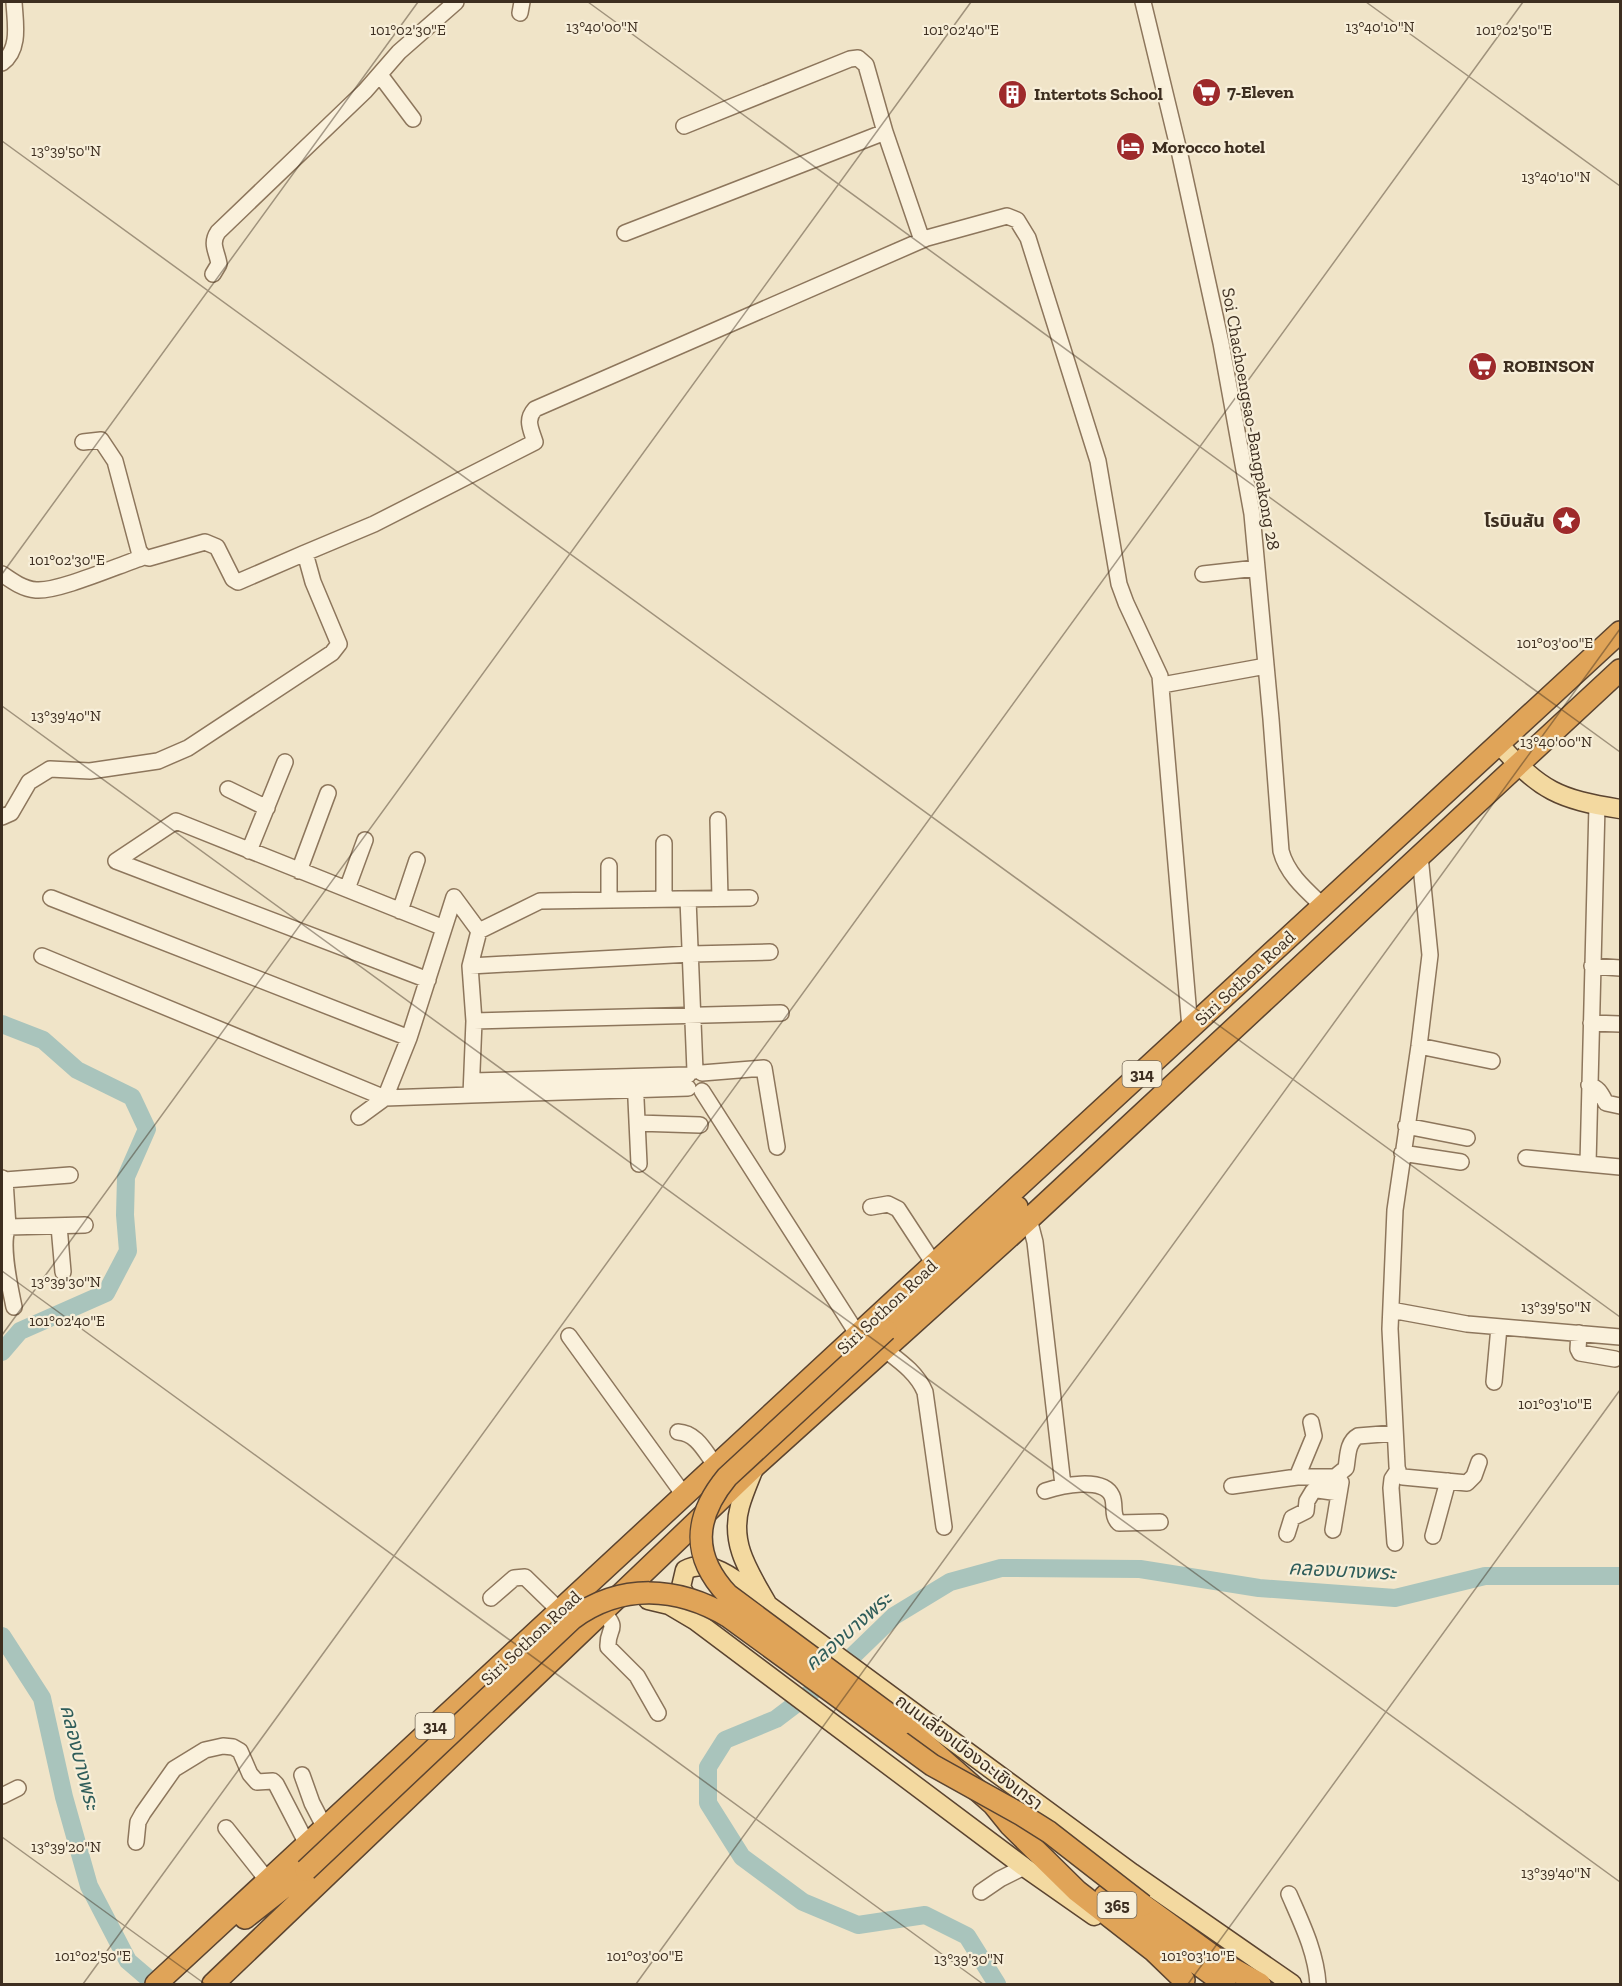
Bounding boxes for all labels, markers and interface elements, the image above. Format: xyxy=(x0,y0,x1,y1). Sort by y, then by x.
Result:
text: 13°40'00"N xyxy=(566,18,638,36)
text: 13°40'10"N xyxy=(1345,18,1415,36)
text: 101°02'30"E xyxy=(370,21,446,39)
text: 101°02'40"E xyxy=(923,21,999,39)
text: 101°02'50"E xyxy=(1476,21,1552,39)
supermarket icon: 7-Eleven xyxy=(1190,76,1222,108)
building icon: Intertots School xyxy=(997,78,1029,110)
place label: 7-Eleven xyxy=(1227,81,1294,103)
place label: Intertots School xyxy=(1034,83,1163,105)
hotel icon: Morocco hotel xyxy=(1115,131,1147,163)
place label: Morocco hotel xyxy=(1152,136,1265,158)
text: 13°39'50"N xyxy=(31,142,101,160)
text: 13°40'10"N xyxy=(1521,168,1591,186)
street label: Soi Chachoengsao-Bangpakong 28 xyxy=(1217,286,1285,552)
supermarket icon: ROBINSON xyxy=(1466,350,1498,382)
place label: ROBINSON xyxy=(1503,355,1595,377)
place icon: โรบินสัน xyxy=(1550,505,1582,537)
place label: โรบินสัน xyxy=(1484,510,1545,532)
text: 101°02'30"E xyxy=(29,551,105,569)
text: 101°03'00"E xyxy=(1517,634,1593,652)
text: 13°39'40"N xyxy=(31,707,101,725)
text: 13°40'00"N xyxy=(1520,733,1592,751)
street label: Siri Sothon Road xyxy=(1190,926,1300,1030)
road number: 314 xyxy=(1122,1061,1162,1087)
street label: Siri Sothon Road xyxy=(832,1255,942,1359)
text: 13°39'30"N xyxy=(31,1273,101,1291)
text: 13°39'50"N xyxy=(1521,1298,1591,1316)
text: 101°02'40"E xyxy=(29,1312,105,1330)
text: 101°03'10"E xyxy=(1518,1395,1592,1413)
water label: คลองบางพระ xyxy=(1288,1555,1398,1585)
water label: คลองบางพระ xyxy=(800,1585,898,1675)
street label: Siri Sothon Road xyxy=(476,1586,586,1690)
street label: ถนนเลี่ยงเมืองฉะเชิงเทรา xyxy=(891,1688,1048,1815)
water label: คลองบางพระ xyxy=(55,1702,105,1814)
road number: 314 xyxy=(416,1713,454,1739)
text: 13°39'20"N xyxy=(31,1838,101,1856)
text: 13°39'40"N xyxy=(1521,1864,1591,1882)
road number: 365 xyxy=(1098,1892,1136,1918)
text: 101°02'50"E xyxy=(55,1947,131,1965)
text: 101°03'00"E xyxy=(607,1947,683,1965)
text: 101°03'10"E xyxy=(1161,1947,1235,1965)
text: 13°39'30"N xyxy=(934,1950,1004,1968)

